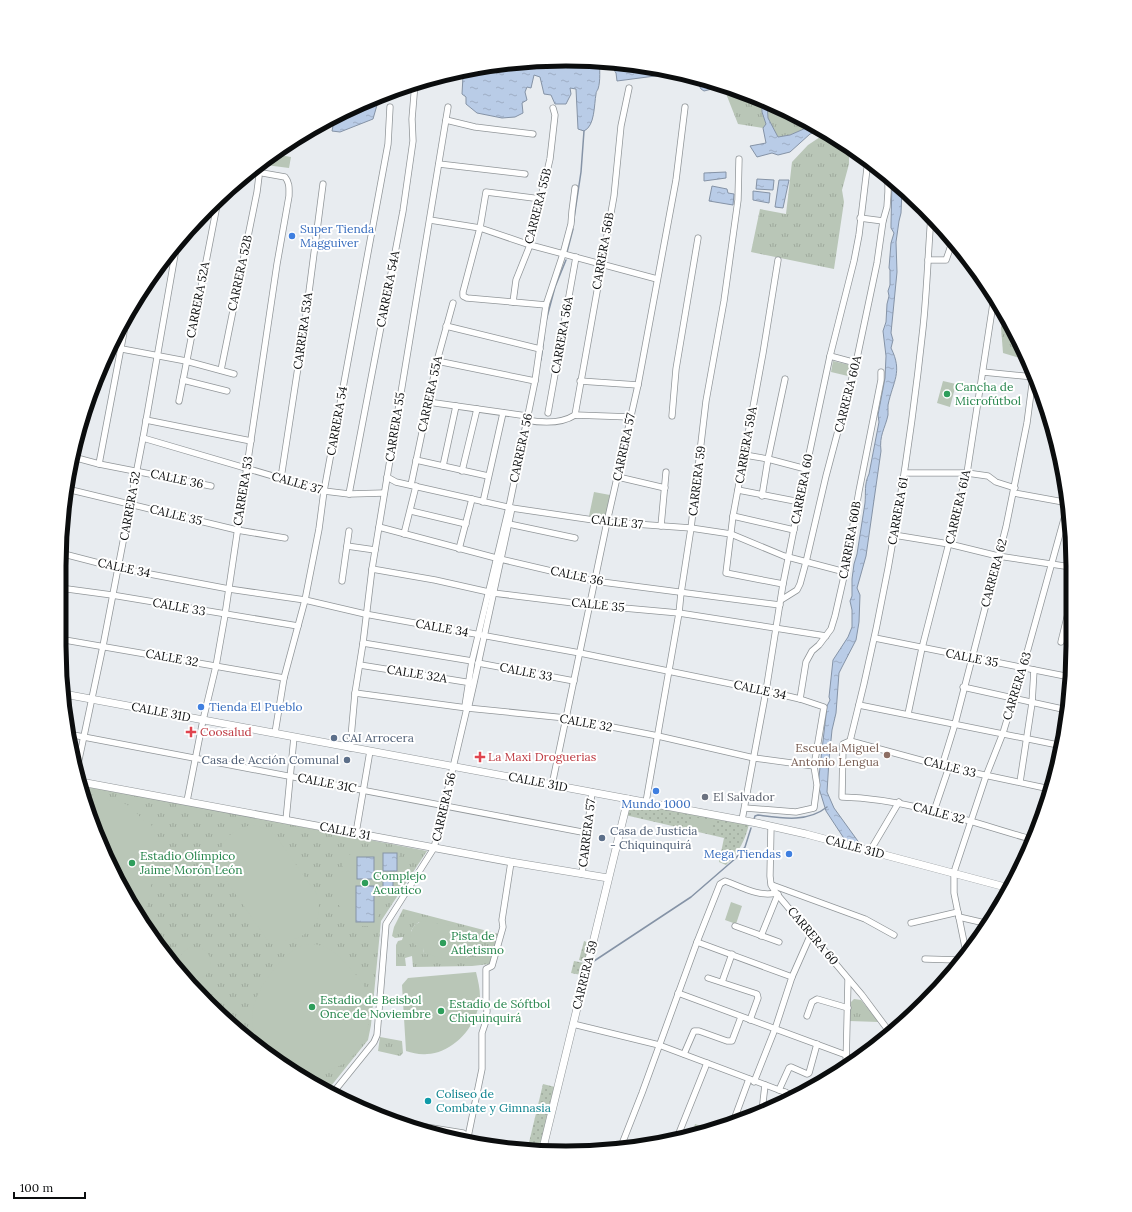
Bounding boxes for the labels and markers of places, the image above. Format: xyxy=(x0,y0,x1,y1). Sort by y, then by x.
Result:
place label: Super Tienda Magguiver xyxy=(300,221,374,250)
marker: Super Tienda Magguiver xyxy=(287,231,297,241)
place label: Cancha de Microfútbol xyxy=(955,379,1021,408)
marker: Cancha de Microfútbol xyxy=(942,389,952,399)
place label: Tienda El Pueblo xyxy=(209,699,302,714)
marker: Tienda El Pueblo xyxy=(196,702,206,712)
place label: Coosalud xyxy=(200,724,252,739)
marker: Coosalud xyxy=(185,726,197,738)
place label: CAI Arrocera xyxy=(342,730,414,745)
marker: CAI Arrocera xyxy=(329,733,339,743)
place label: Escuela Miguel Antonio Lengua xyxy=(790,740,879,769)
place label: La Maxi Droguerias xyxy=(488,749,597,764)
marker: Escuela Miguel Antonio Lengua xyxy=(882,750,892,760)
place label: Casa de Acción Comunal xyxy=(202,752,339,767)
marker: La Maxi Droguerias xyxy=(475,752,485,762)
marker: Casa de Acción Comunal xyxy=(342,755,352,765)
marker: Mundo 1000 xyxy=(651,786,661,796)
place label: El Salvador xyxy=(713,789,775,804)
marker: El Salvador xyxy=(700,792,710,802)
place label: Mundo 1000 xyxy=(621,796,691,811)
place label: Casa de Justicia - Chiquinquirá xyxy=(610,823,697,852)
marker: Casa de Justicia - Chiquinquirá xyxy=(597,833,607,843)
place label: Mega Tiendas xyxy=(704,846,781,861)
place label: Estadio Olímpico Jaime Morón León xyxy=(139,848,242,877)
marker: Mega Tiendas xyxy=(784,849,794,859)
marker: Estadio Olímpico Jaime Morón León xyxy=(127,858,137,868)
place label: Complejo Acuatico xyxy=(372,868,426,897)
marker: Complejo Acuatico xyxy=(360,878,370,888)
place label: Pista de Atletismo xyxy=(450,928,504,957)
marker: Pista de Atletismo xyxy=(438,938,448,948)
place label: Estadio de Beisbol Once de Noviembre xyxy=(320,992,431,1021)
place label: Estadio de Sóftbol Chiquinquirá xyxy=(449,996,550,1025)
marker: Estadio de Beisbol Once de Noviembre xyxy=(307,1002,317,1012)
marker: Estadio de Sóftbol Chiquinquirá xyxy=(436,1006,446,1016)
place label: Coliseo de Combate y Gimnasia xyxy=(436,1086,551,1115)
marker: Coliseo de Combate y Gimnasia xyxy=(423,1096,433,1106)

